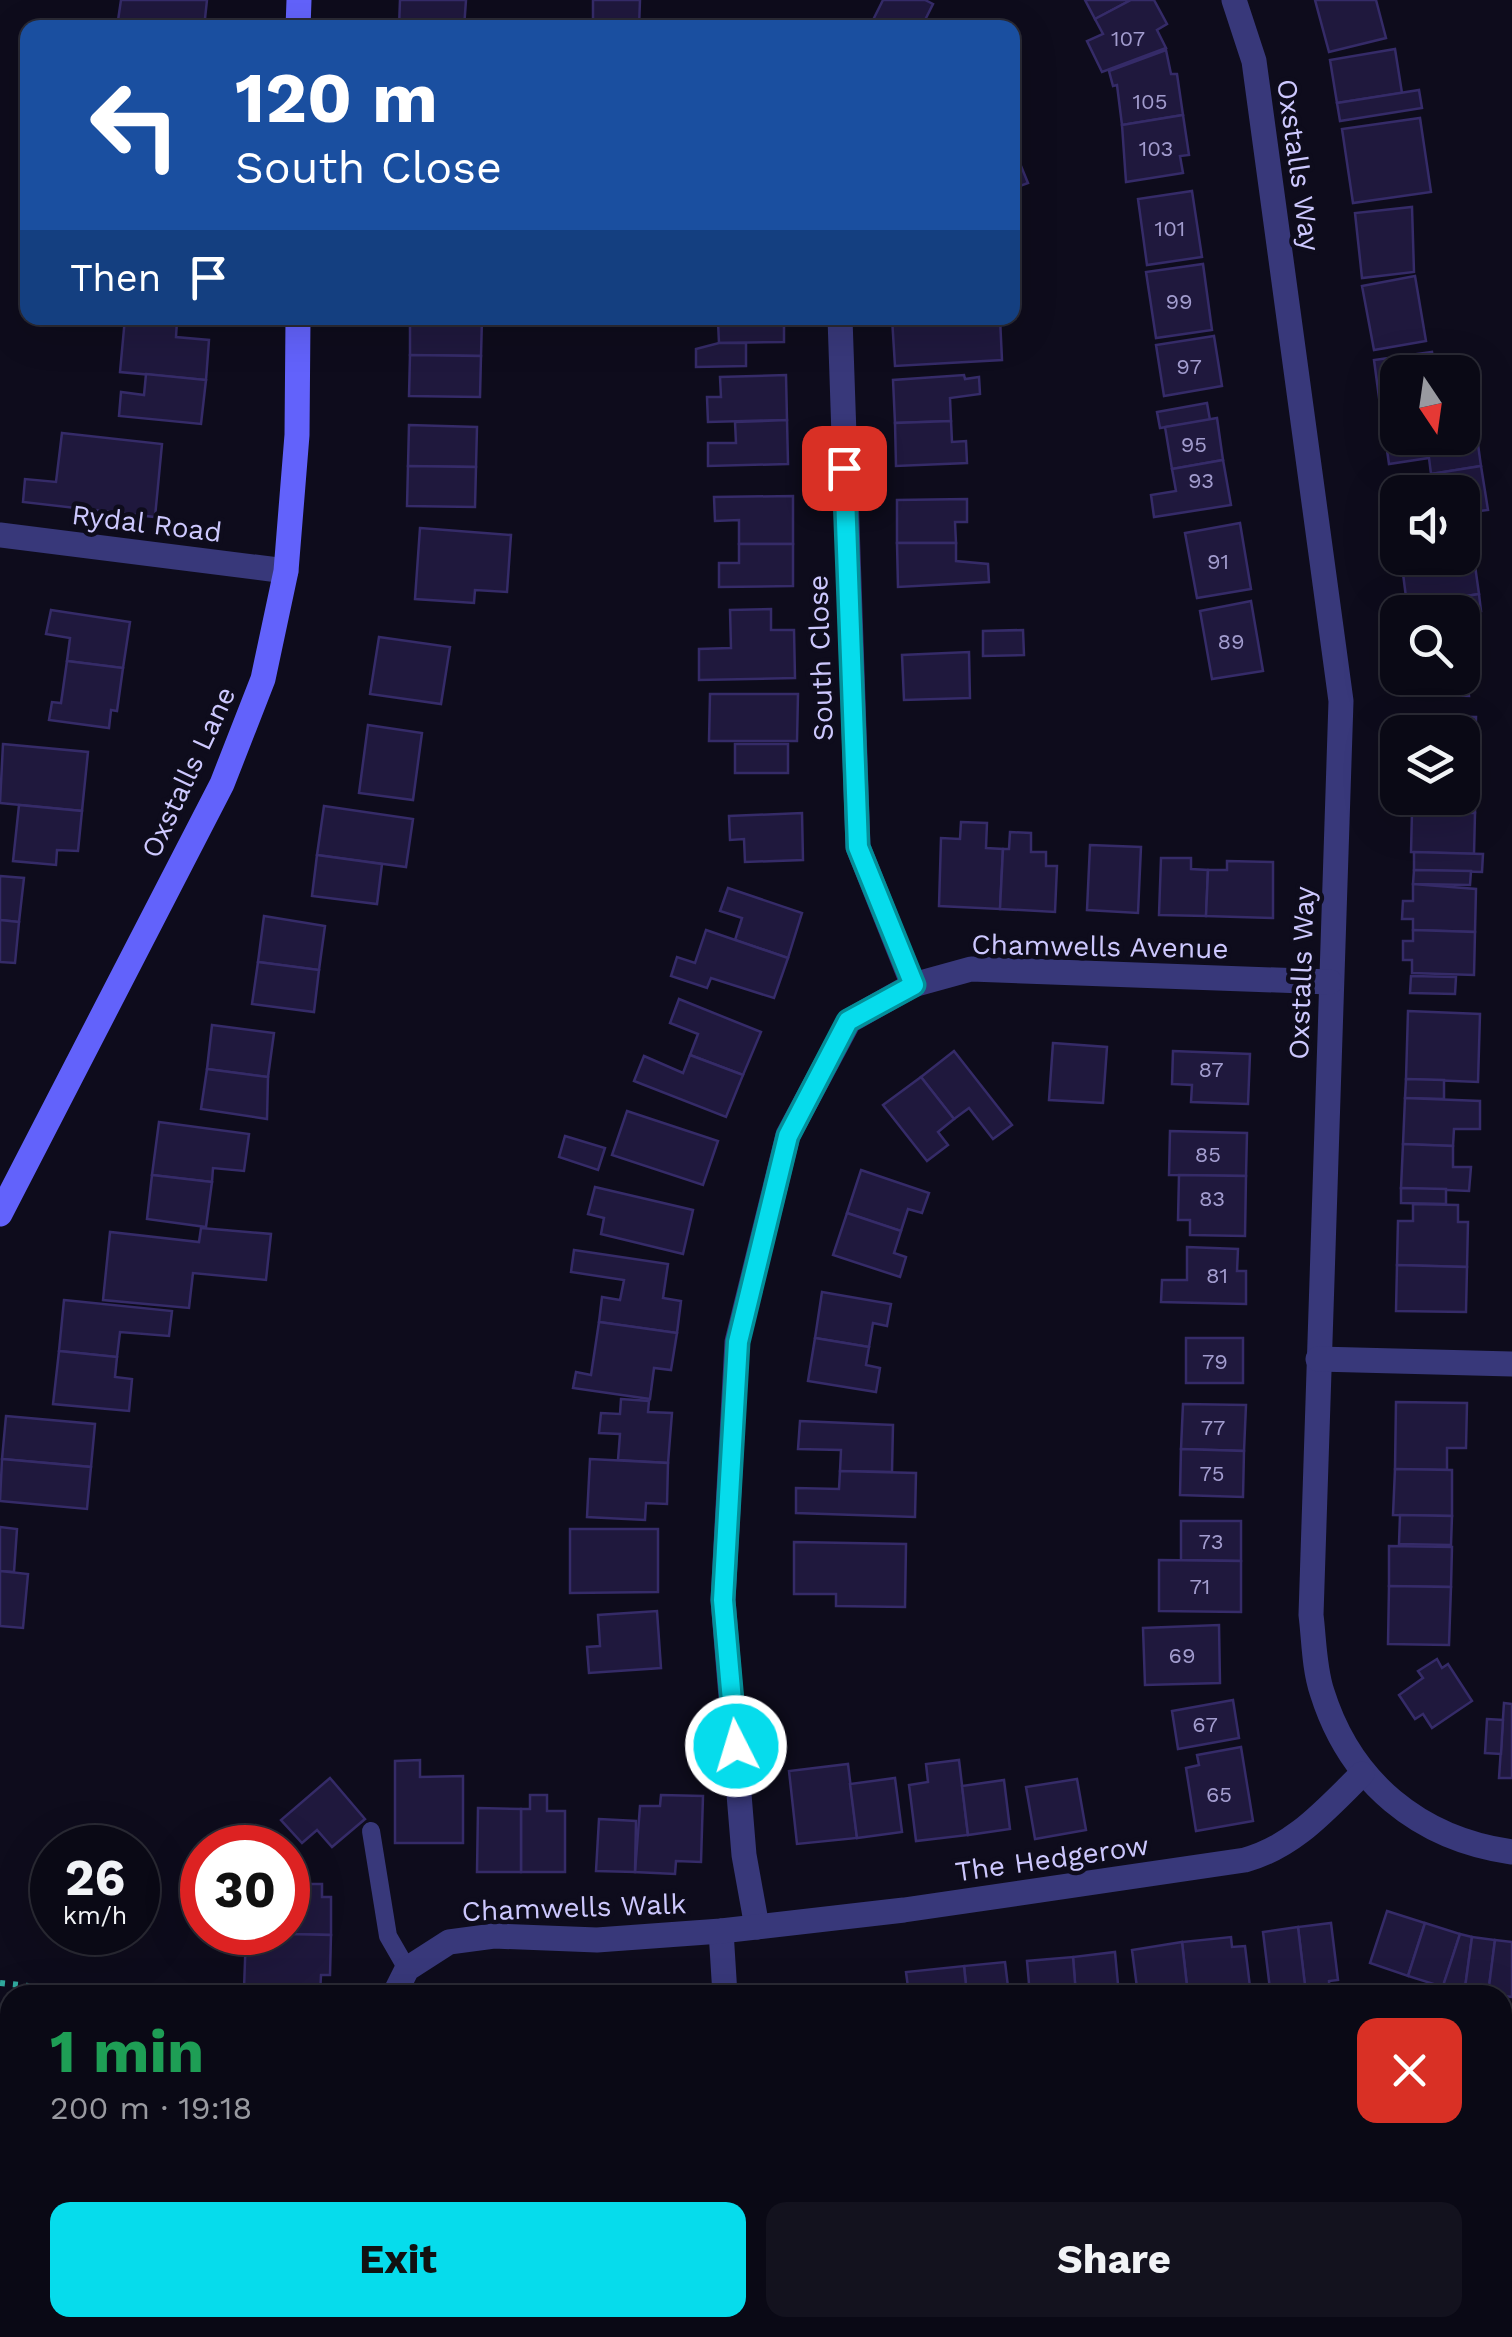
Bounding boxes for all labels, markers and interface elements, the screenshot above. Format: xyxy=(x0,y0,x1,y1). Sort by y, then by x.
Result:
house number: 107 xyxy=(1111,26,1145,51)
text: 120 m xyxy=(235,57,438,139)
icon: left xyxy=(70,60,200,190)
street label: Oxstalls Way xyxy=(1270,77,1327,254)
house number: 105 xyxy=(1132,89,1168,114)
house number: 103 xyxy=(1139,136,1173,161)
text: South Close xyxy=(235,141,502,194)
house number: 101 xyxy=(1155,216,1185,241)
icon: arrive xyxy=(181,250,236,305)
text: Then xyxy=(70,256,161,300)
house number: 99 xyxy=(1165,289,1193,314)
house number: 97 xyxy=(1176,354,1202,379)
north arrow xyxy=(1380,355,1480,455)
map controls xyxy=(1380,355,1480,815)
pin xyxy=(802,426,887,511)
house number: 95 xyxy=(1181,432,1207,457)
icon: arrive xyxy=(817,441,872,496)
house number: 93 xyxy=(1188,468,1214,493)
button: sound xyxy=(1380,475,1480,575)
street label: Rydal Road xyxy=(70,498,224,549)
house number: 91 xyxy=(1207,549,1229,574)
street label: South Close xyxy=(801,574,840,742)
button: search xyxy=(1380,595,1480,695)
house number: 89 xyxy=(1217,629,1245,654)
street label: Oxstalls Lane xyxy=(134,681,242,863)
button: layers xyxy=(1380,715,1480,815)
street label: Oxstalls Way xyxy=(1282,885,1321,1060)
street label: Chamwells Avenue xyxy=(971,928,1229,965)
house number: 87 xyxy=(1198,1057,1224,1082)
house number: 85 xyxy=(1195,1142,1221,1167)
house number: 83 xyxy=(1199,1186,1225,1211)
house number: 81 xyxy=(1206,1263,1228,1288)
house number: 79 xyxy=(1202,1349,1228,1374)
house number: 77 xyxy=(1201,1415,1225,1440)
house number: 75 xyxy=(1199,1461,1225,1486)
house number: 73 xyxy=(1198,1529,1224,1554)
house number: 71 xyxy=(1190,1574,1210,1599)
house number: 69 xyxy=(1169,1643,1195,1668)
position arrow xyxy=(684,1694,788,1798)
house number: 67 xyxy=(1192,1712,1218,1737)
house number: 65 xyxy=(1206,1782,1232,1807)
speed limit sign: 30 xyxy=(180,1825,310,1955)
street label: The Hedgerow xyxy=(953,1829,1151,1888)
text: 26 xyxy=(65,1848,125,1907)
street label: Chamwells Walk xyxy=(461,1887,687,1928)
text: km/h xyxy=(63,1901,127,1930)
text: 1 min xyxy=(50,2016,204,2087)
button: close xyxy=(1357,2018,1462,2123)
text: 200 m · 19:18 xyxy=(50,2089,252,2127)
button: Exit xyxy=(50,2202,746,2317)
button: Share xyxy=(766,2202,1462,2317)

